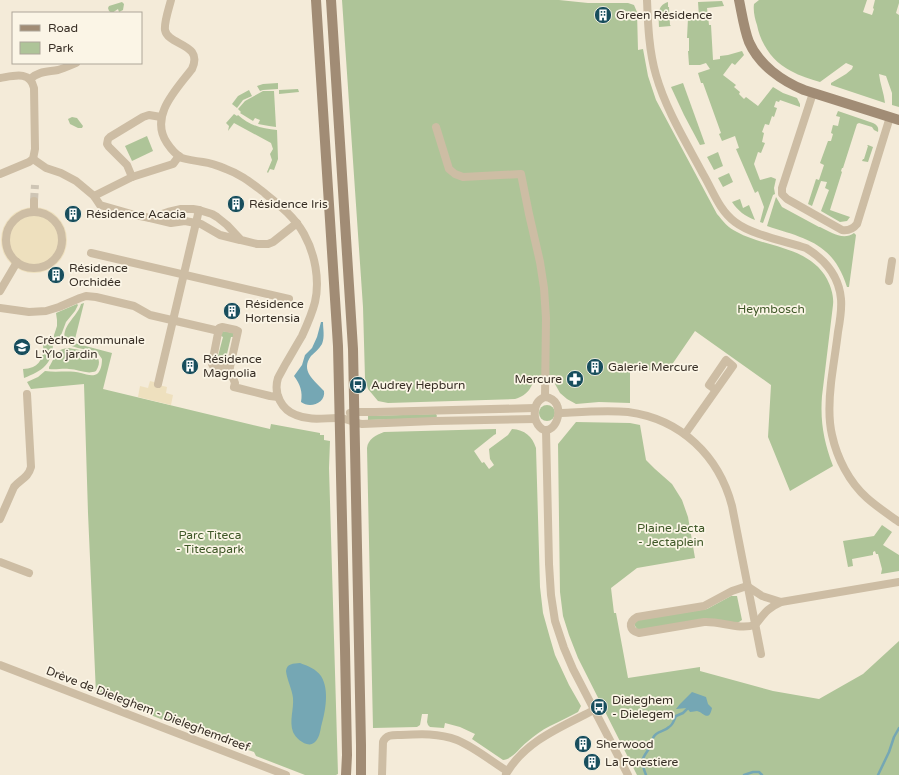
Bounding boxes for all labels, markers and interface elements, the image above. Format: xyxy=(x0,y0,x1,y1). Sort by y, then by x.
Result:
building icon: Green Résidence xyxy=(593,5,613,25)
place label: Green Résidence xyxy=(616,8,713,22)
legend xyxy=(12,12,142,64)
text: Road xyxy=(48,21,78,35)
text: Park xyxy=(48,41,74,55)
building icon: Résidence Iris xyxy=(226,194,246,214)
place label: Résidence Iris xyxy=(249,197,328,211)
building icon: Résidence Acacia xyxy=(63,204,83,224)
place label: Résidence Acacia xyxy=(86,207,186,221)
place label: Résidence Orchidée xyxy=(69,261,128,289)
building icon: Résidence Orchidée xyxy=(46,265,66,285)
place label: Résidence Hortensia xyxy=(245,297,304,325)
building icon: Résidence Hortensia xyxy=(222,301,242,321)
park label: Heymbosch xyxy=(737,302,805,316)
place label: Crèche communale L'Ylo jardin xyxy=(35,333,145,361)
school or university icon: Crèche communale L'Ylo jardin xyxy=(12,337,32,357)
place label: Résidence Magnolia xyxy=(203,352,262,380)
building icon: Résidence Magnolia xyxy=(180,356,200,376)
building icon: Galerie Mercure xyxy=(585,357,605,377)
place label: Galerie Mercure xyxy=(608,360,699,374)
pharmacy icon: Mercure xyxy=(565,369,585,389)
place label: Mercure xyxy=(514,372,562,386)
bus stop icon: Audrey Hepburn xyxy=(348,375,368,395)
place label: Audrey Hepburn xyxy=(371,378,465,392)
park label: Plaine Jecta - Jectaplein xyxy=(637,521,705,549)
park label: Parc Titeca - Titecapark xyxy=(176,528,244,556)
street label: Drève de Dieleghem - Dieleghemdreef xyxy=(44,664,252,755)
place label: Dieleghem - Dielegem xyxy=(612,693,674,721)
bus stop icon: Dieleghem - Dielegem xyxy=(589,697,609,717)
building icon: Sherwood xyxy=(573,734,593,754)
place label: Sherwood xyxy=(596,737,654,751)
building icon: La Forestiere xyxy=(582,752,602,772)
place label: La Forestiere xyxy=(605,755,679,769)

